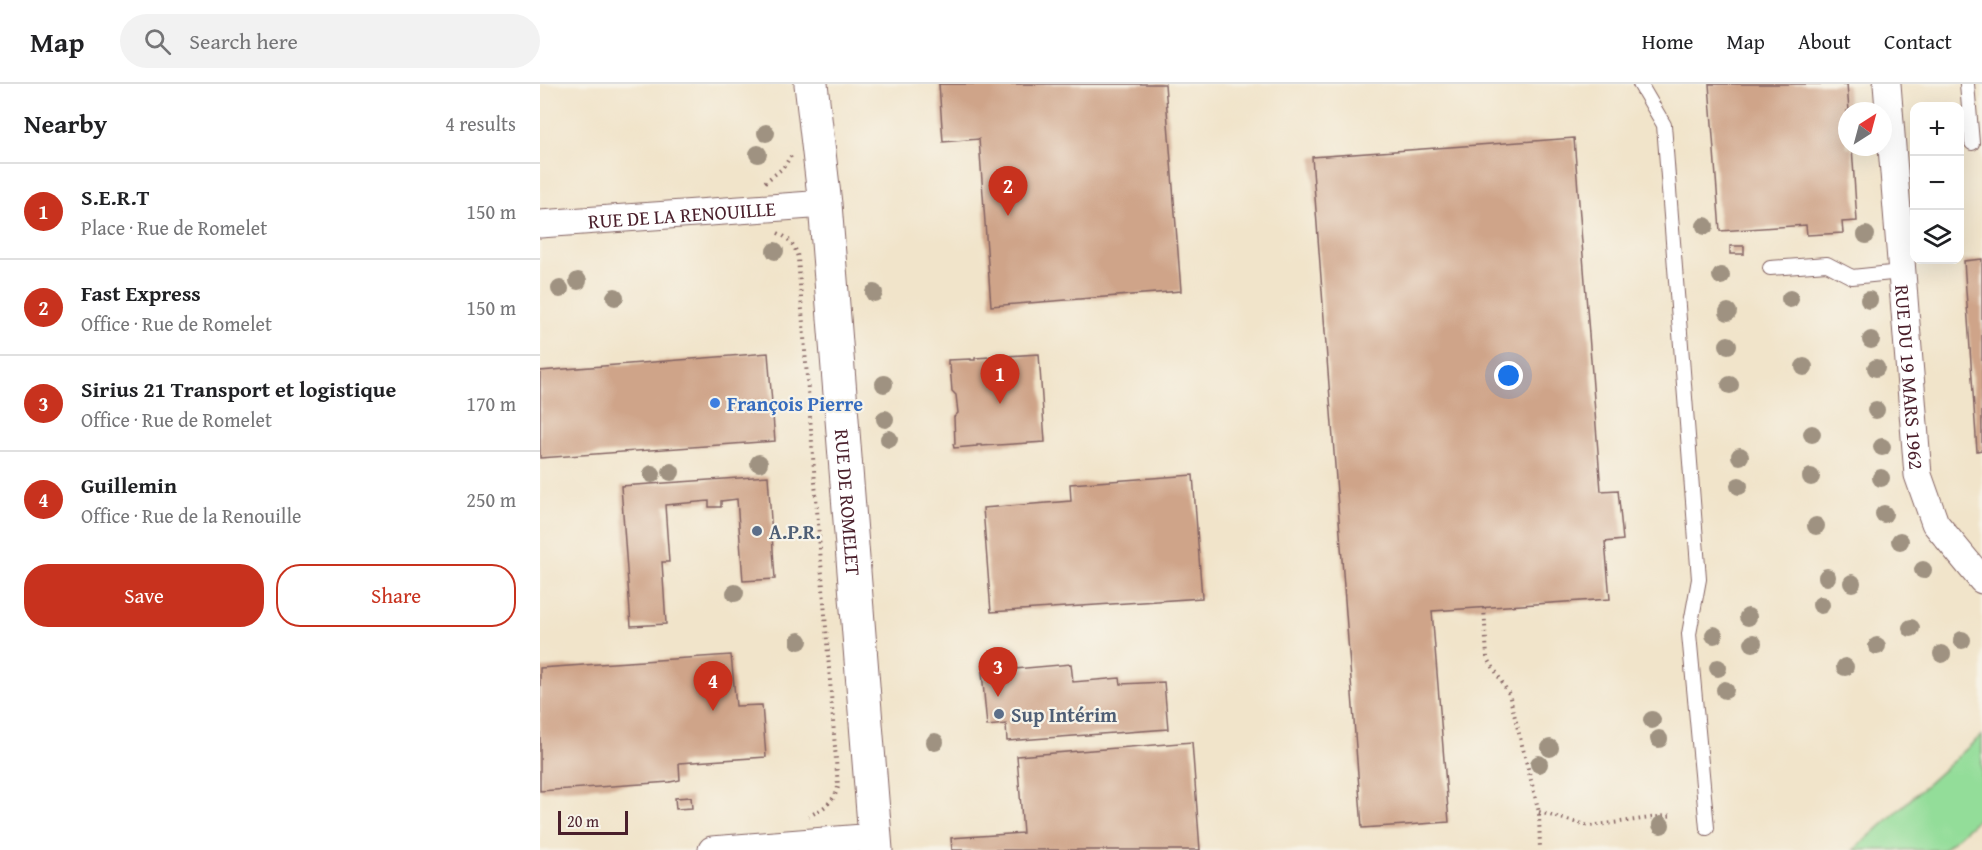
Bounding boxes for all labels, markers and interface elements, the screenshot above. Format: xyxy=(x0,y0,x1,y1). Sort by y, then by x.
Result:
search box xyxy=(120,14,540,68)
text: Map xyxy=(30,21,84,62)
icon: search xyxy=(141,25,174,58)
text: Search here xyxy=(189,25,298,57)
text: Home xyxy=(1642,26,1693,57)
text: Map xyxy=(1726,26,1765,57)
text: About xyxy=(1798,26,1851,57)
text: Contact xyxy=(1884,26,1952,57)
north arrow xyxy=(1838,102,1892,156)
map controls xyxy=(1910,102,1964,264)
button: + xyxy=(1910,102,1964,156)
text: Nearby xyxy=(24,104,107,143)
text: 4 results xyxy=(445,109,516,138)
button: − xyxy=(1910,156,1964,210)
pin: 2 xyxy=(988,166,1028,216)
text: S.E.R.T xyxy=(81,181,150,213)
street label: RUE DE LA RENOUILLE xyxy=(587,193,776,235)
text: 1 xyxy=(38,197,49,226)
text: 150 m xyxy=(466,197,516,226)
button: layers xyxy=(1910,210,1964,264)
text: Place · Rue de Romelet xyxy=(81,213,267,242)
text: Fast Express xyxy=(81,277,201,309)
street label: RUE DU 19 MARS 1962 xyxy=(1888,283,1932,471)
text: 2 xyxy=(38,293,49,322)
text: 150 m xyxy=(466,293,516,322)
text: Office · Rue de Romelet xyxy=(81,309,272,338)
pin: 1 xyxy=(980,354,1020,404)
your location xyxy=(1494,361,1523,390)
text: Sirius 21 Transport et logistique xyxy=(81,373,396,405)
text: 3 xyxy=(38,389,49,418)
text: 170 m xyxy=(466,389,516,418)
place label: François Pierre xyxy=(727,389,863,418)
marker: François Pierre xyxy=(708,396,722,410)
text: Office · Rue de Romelet xyxy=(81,405,272,434)
street label: RUE DE ROMELET xyxy=(828,428,869,577)
text: Guillemin xyxy=(81,469,177,501)
text: 4 xyxy=(38,485,49,514)
text: 250 m xyxy=(466,485,516,514)
text: Office · Rue de la Renouille xyxy=(81,501,301,530)
place label: A.P.R. xyxy=(769,517,821,546)
marker: A.P.R. xyxy=(750,524,764,538)
button: Save xyxy=(24,564,264,627)
button: Share xyxy=(276,564,516,627)
pin: 3 xyxy=(978,648,1018,697)
pin: 4 xyxy=(694,662,732,711)
place label: Sup Intérim xyxy=(1011,700,1117,729)
marker: Sup Intérim xyxy=(992,707,1006,721)
scale bar xyxy=(558,808,628,836)
text: 20 m xyxy=(567,809,599,833)

